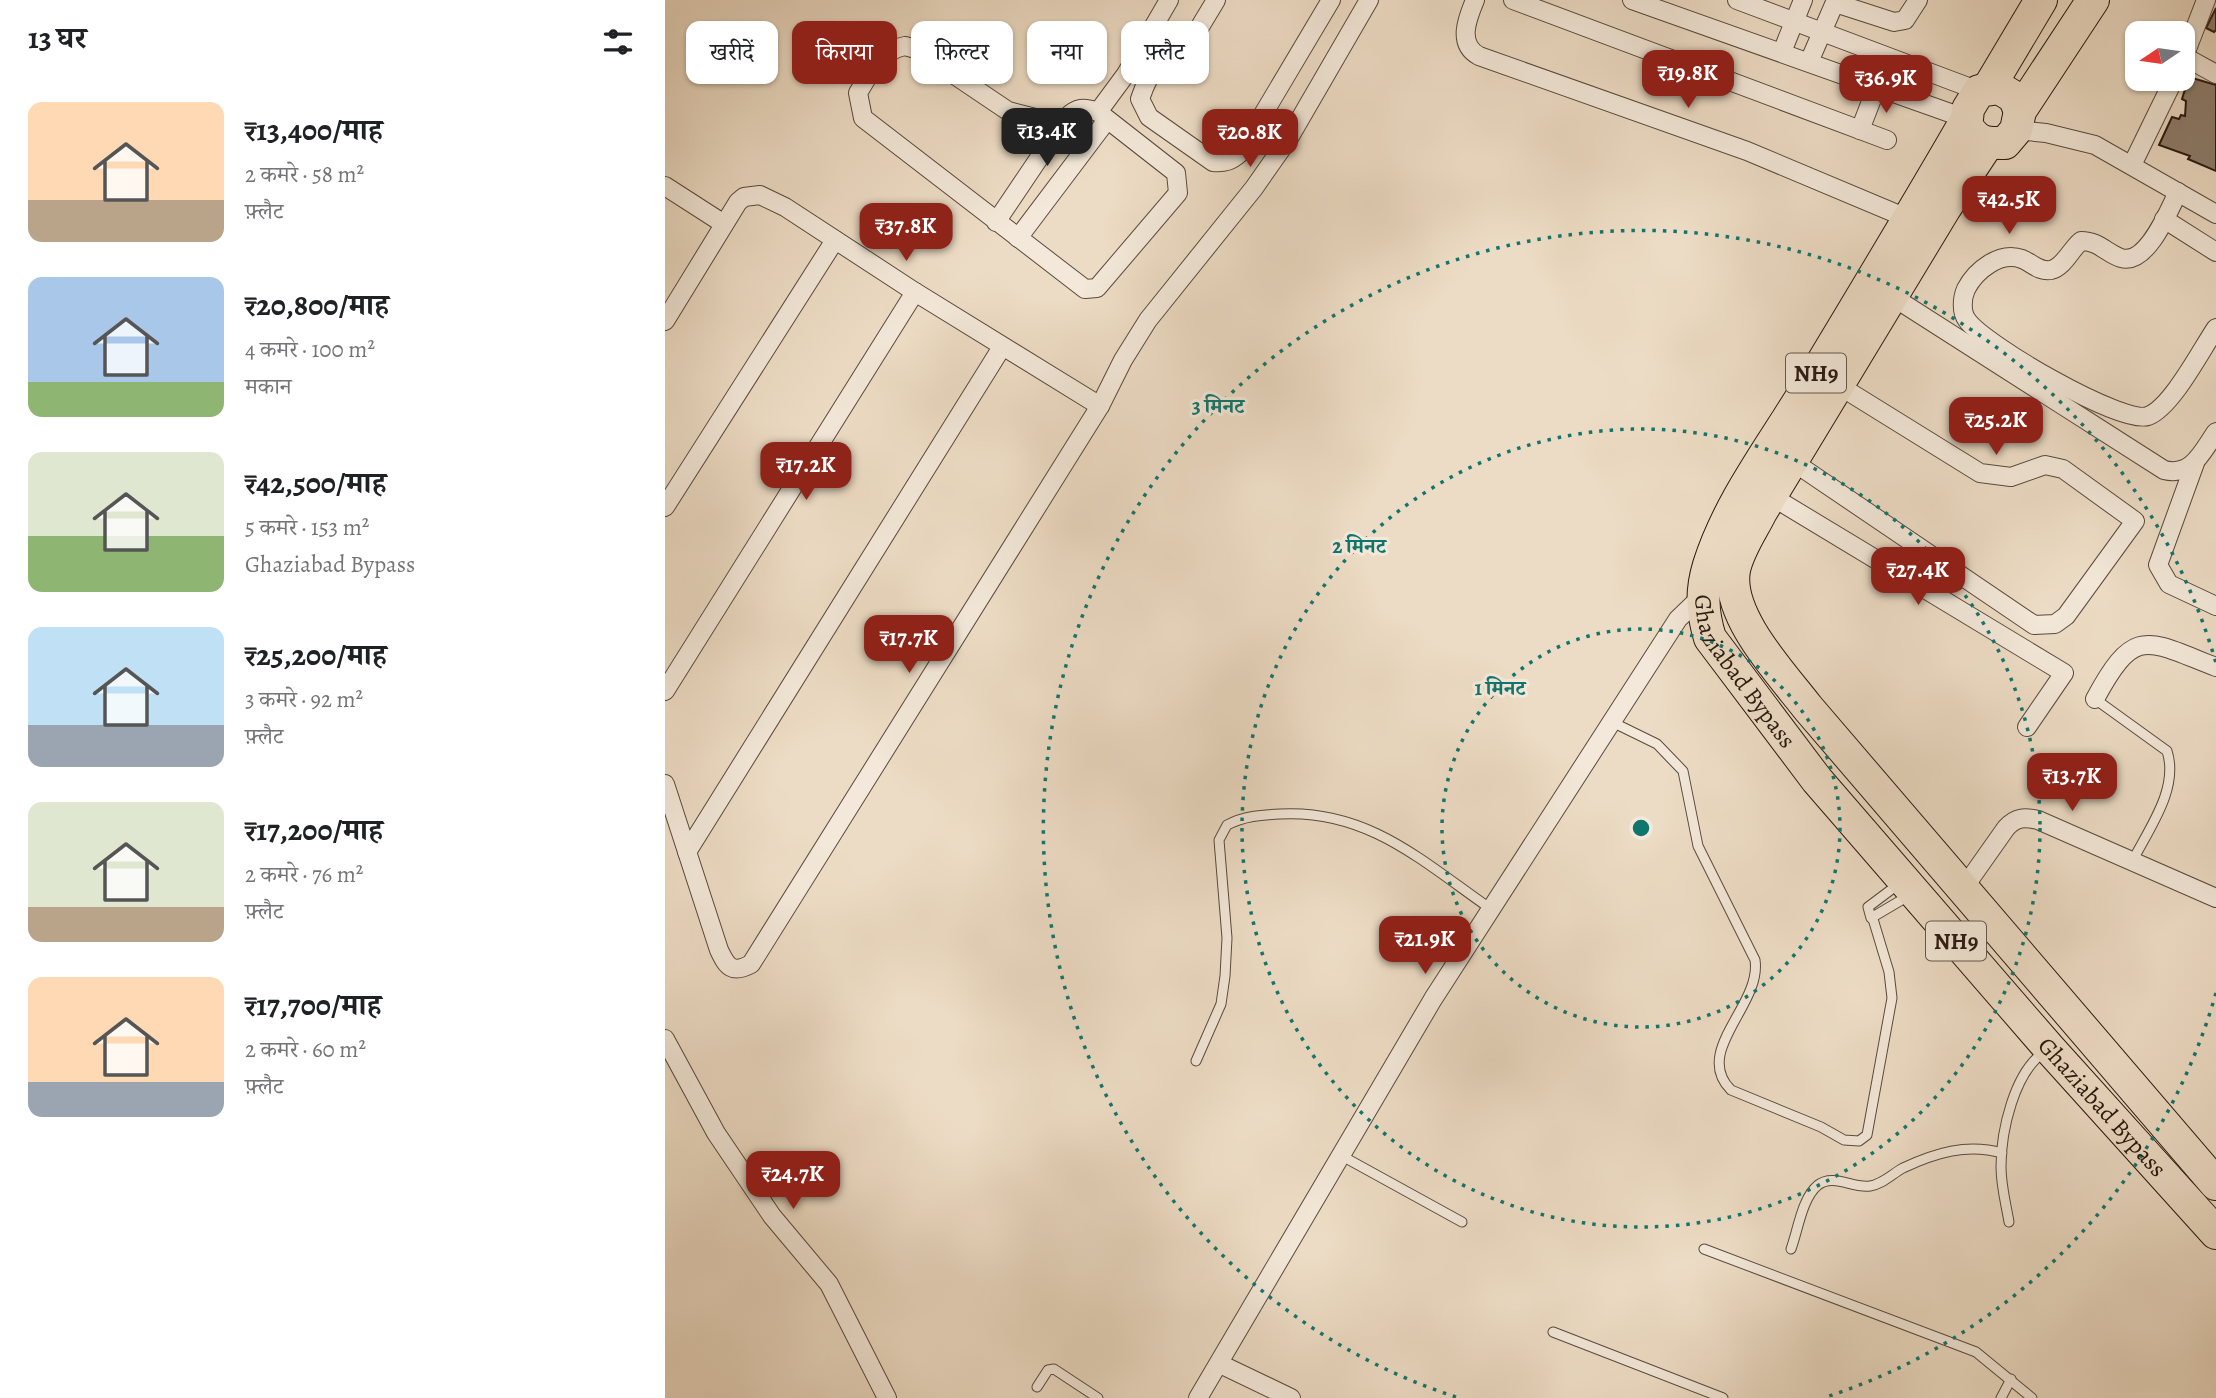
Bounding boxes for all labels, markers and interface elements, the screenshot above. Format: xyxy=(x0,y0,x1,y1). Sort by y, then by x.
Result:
text: 13 घर xyxy=(28,18,87,58)
chip: खरीदें xyxy=(686,21,778,84)
chip: किराया xyxy=(792,21,897,84)
chip: फ़िल्टर xyxy=(911,21,1013,84)
chip: नया xyxy=(1027,21,1107,84)
chip: फ़्लैट xyxy=(1121,21,1209,84)
north arrow xyxy=(2125,21,2195,91)
map controls xyxy=(2125,21,2195,91)
icon: filters xyxy=(599,23,637,61)
pin: ₹19.8K xyxy=(1631,50,1745,110)
pin: ₹36.9K xyxy=(1829,55,1943,115)
text: ₹19.8K xyxy=(1658,57,1718,88)
text: ₹36.9K xyxy=(1855,62,1917,93)
pin: ₹13.4K xyxy=(990,108,1104,168)
text: ₹13,400/माह xyxy=(245,110,383,150)
pin: ₹20.8K xyxy=(1193,110,1307,169)
text: ₹13.4K xyxy=(1018,115,1076,146)
text: ₹20.8K xyxy=(1218,116,1282,147)
icon: home xyxy=(84,130,168,214)
text: 2 कमरे · 58 m² xyxy=(245,159,364,190)
pin: ₹42.5K xyxy=(1952,176,2066,236)
text: ₹42.5K xyxy=(1978,183,2040,214)
text: फ़्लैट xyxy=(245,196,283,227)
pin: ₹37.8K xyxy=(849,204,963,263)
text: ₹37.8K xyxy=(876,210,936,241)
text: ₹20,800/माह xyxy=(245,285,389,325)
icon: home xyxy=(84,305,168,389)
text: 4 कमरे · 100 m² xyxy=(245,334,375,365)
road number: NH9 xyxy=(1786,354,1846,392)
text: मकान xyxy=(245,371,292,402)
text: 3 मिनट xyxy=(1192,392,1246,420)
pin: ₹25.2K xyxy=(1939,398,2053,457)
text: ₹25.2K xyxy=(1965,404,2027,435)
pin: ₹17.2K xyxy=(749,442,863,502)
text: ₹17.2K xyxy=(776,449,836,480)
text: ₹42,500/माह xyxy=(245,463,386,503)
icon: home xyxy=(84,480,168,564)
text: 5 कमरे · 153 m² xyxy=(245,512,369,543)
text: 2 मिनट xyxy=(1332,532,1388,560)
pin: ₹27.4K xyxy=(1861,548,1975,607)
text: Ghaziabad Bypass xyxy=(245,549,415,580)
text: ₹27.4K xyxy=(1887,554,1949,585)
street label: Ghaziabad Bypass xyxy=(1687,594,1803,754)
pin: ₹17.7K xyxy=(852,616,966,675)
text: ₹17.7K xyxy=(880,622,938,653)
text: ₹25,200/माह xyxy=(245,635,387,675)
icon: home xyxy=(84,655,168,739)
text: 1 मिनट xyxy=(1475,674,1527,702)
text: 3 कमरे · 92 m² xyxy=(245,684,363,715)
text: फ़्लैट xyxy=(245,721,283,752)
pin: ₹13.7K xyxy=(2015,754,2129,813)
text: ₹13.7K xyxy=(2043,760,2101,791)
text: ₹17,200/माह xyxy=(245,810,383,850)
centre of rings xyxy=(1629,816,1653,840)
icon: home xyxy=(84,830,168,914)
text: 2 कमरे · 76 m² xyxy=(245,859,363,890)
text: फ़्लैट xyxy=(245,896,283,927)
pin: ₹21.9K xyxy=(1368,916,1482,976)
road number: NH9 xyxy=(1926,922,1986,960)
text: ₹21.9K xyxy=(1395,923,1455,954)
text: ₹17,700/माह xyxy=(245,985,381,1025)
icon: home xyxy=(84,1005,168,1089)
street label: Ghaziabad Bypass xyxy=(2031,1030,2174,1184)
text: 2 कमरे · 60 m² xyxy=(245,1034,366,1065)
text: फ़्लैट xyxy=(245,1071,283,1102)
pin: ₹24.7K xyxy=(736,1152,850,1211)
text: ₹24.7K xyxy=(762,1158,824,1189)

